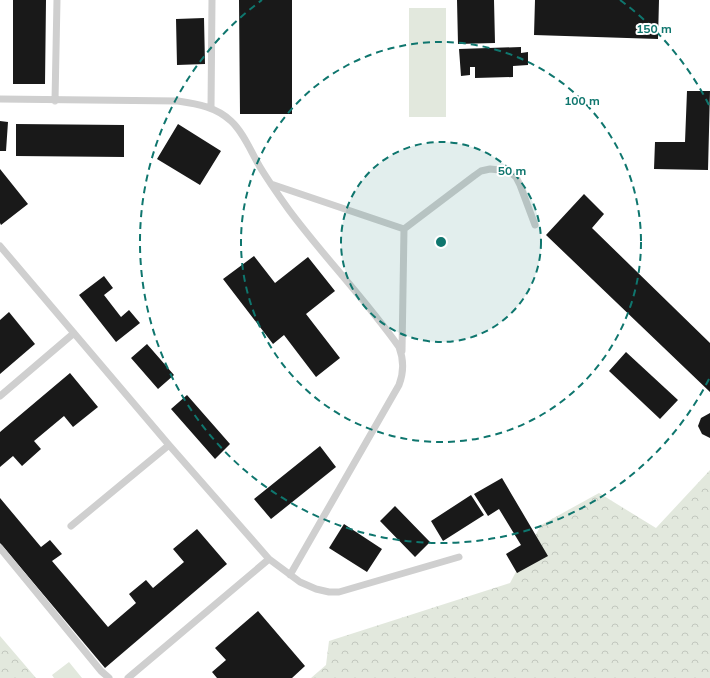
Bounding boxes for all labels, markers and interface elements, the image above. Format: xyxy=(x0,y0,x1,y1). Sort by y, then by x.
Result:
text: 150 m xyxy=(636,21,672,36)
text: 100 m xyxy=(564,93,600,108)
text: 50 m xyxy=(498,163,526,178)
centre of rings xyxy=(434,235,448,249)

